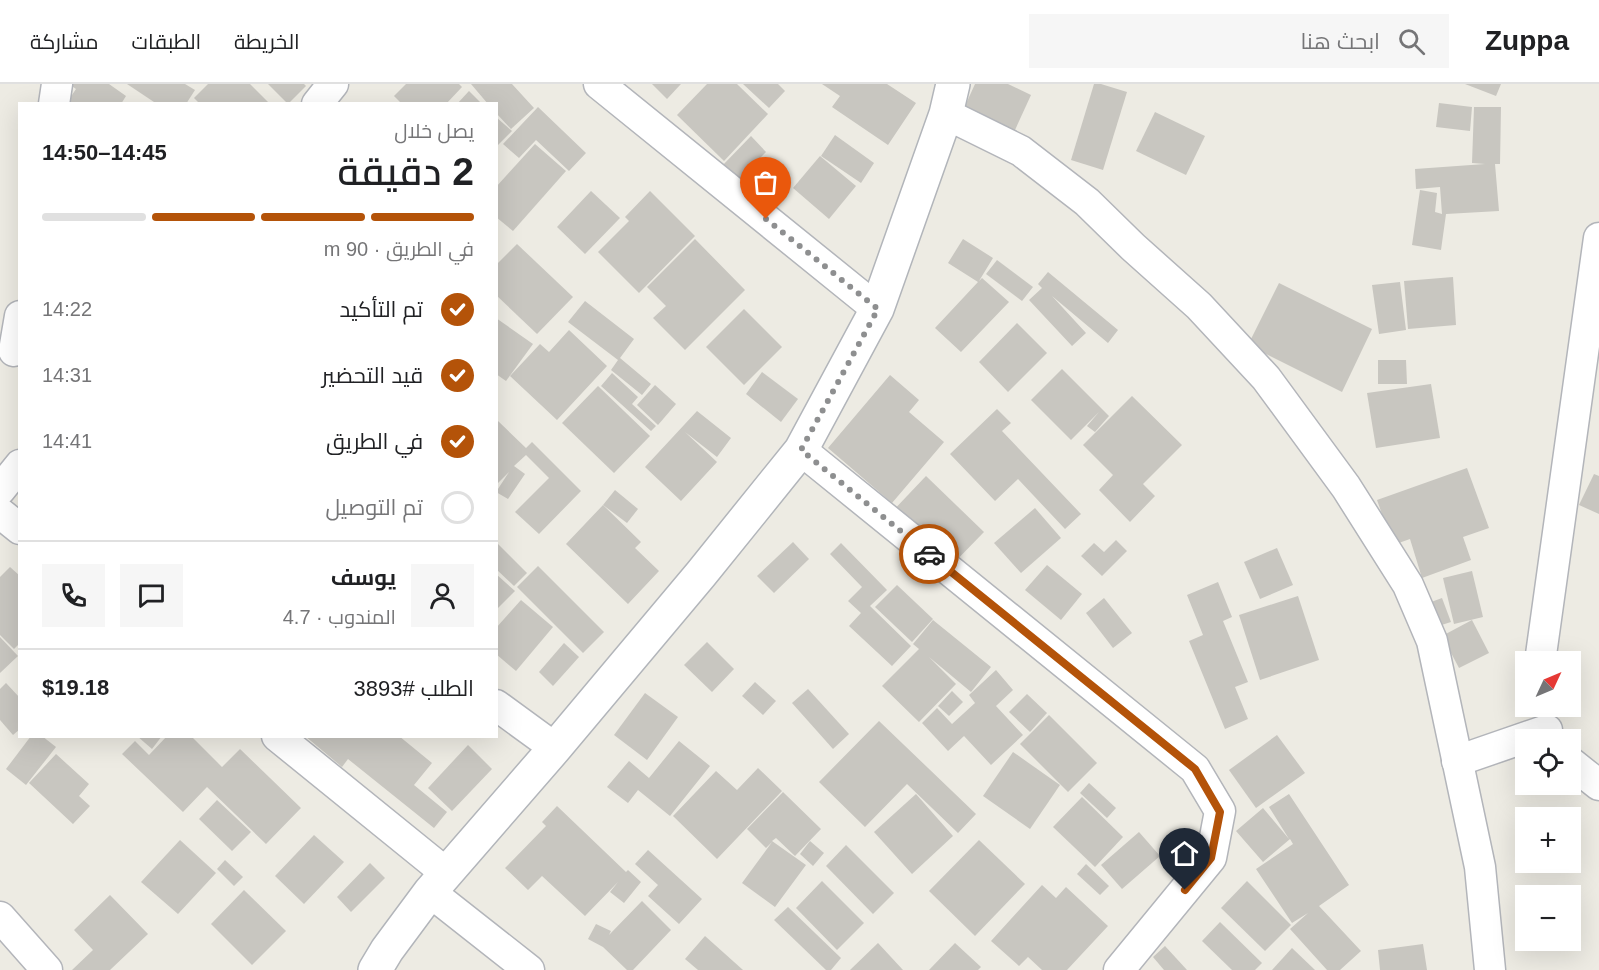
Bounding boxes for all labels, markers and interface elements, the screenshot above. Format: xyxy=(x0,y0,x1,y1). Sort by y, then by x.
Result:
search box xyxy=(1029,14,1449,68)
icon: search xyxy=(1395,25,1428,58)
text: Zuppa xyxy=(1485,25,1569,56)
text: ابحث هنا xyxy=(1300,29,1380,54)
text: مشاركة xyxy=(30,30,99,53)
text: الطبقات xyxy=(132,30,201,53)
text: الخريطة xyxy=(234,30,300,53)
text: يصل خلال xyxy=(394,120,474,142)
text: 14:45–14:50 xyxy=(42,140,167,165)
text: 2 دقيقة xyxy=(338,150,474,193)
pin xyxy=(740,157,791,219)
icon: bag xyxy=(749,166,782,199)
text: في الطريق · 90 m xyxy=(324,238,474,260)
icon: check xyxy=(441,293,474,326)
text: تم التأكيد xyxy=(340,297,423,322)
text: 14:22 xyxy=(42,298,92,320)
icon: check xyxy=(441,359,474,392)
text: قيد التحضير xyxy=(322,363,423,388)
text: 14:31 xyxy=(42,364,92,386)
icon: check xyxy=(441,425,474,458)
text: في الطريق xyxy=(326,429,423,454)
text: 14:41 xyxy=(42,430,92,452)
text: تم التوصيل xyxy=(325,495,423,520)
courier xyxy=(899,524,959,584)
icon: car xyxy=(913,538,946,571)
button: phone xyxy=(42,564,105,627)
button: chat xyxy=(120,564,183,627)
button: person xyxy=(411,564,474,627)
text: يوسف xyxy=(331,565,396,590)
text: المندوب · 4.7 xyxy=(283,606,396,628)
north arrow xyxy=(1515,651,1581,717)
map controls xyxy=(1515,651,1581,951)
text: $19.18 xyxy=(42,675,109,700)
text: الطلب #3893 xyxy=(354,676,474,701)
button: locate xyxy=(1515,729,1581,795)
button: + xyxy=(1515,807,1581,873)
pin xyxy=(1159,828,1210,890)
icon: home xyxy=(1168,837,1201,870)
button: − xyxy=(1515,885,1581,951)

